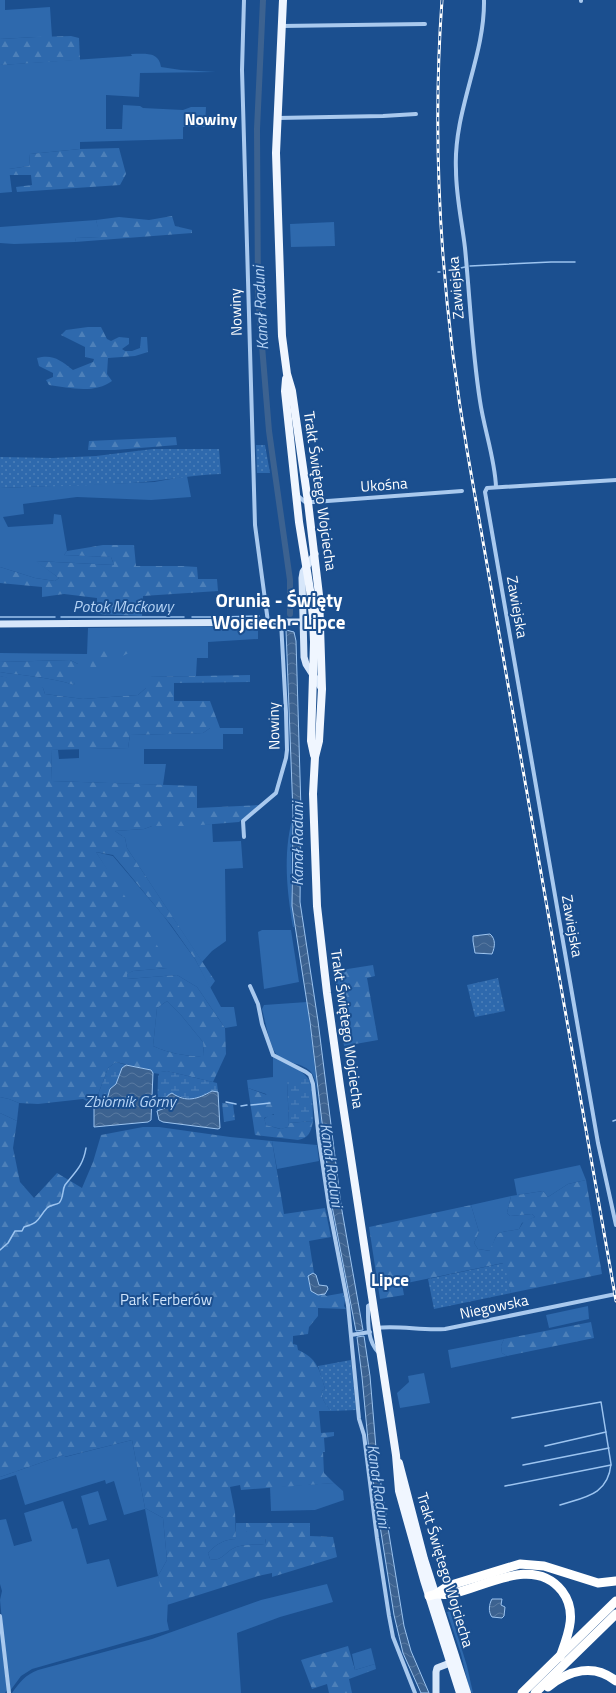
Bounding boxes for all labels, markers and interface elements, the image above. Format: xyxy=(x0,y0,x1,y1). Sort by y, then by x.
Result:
district label: Nowiny xyxy=(185,107,237,131)
street label: Zawiejska xyxy=(441,255,470,320)
water label: Kanał Raduni xyxy=(246,264,274,351)
street label: Nowiny xyxy=(223,288,248,336)
street label: Trakt Świętego Wojciecha xyxy=(298,410,343,573)
street label: Ukośna xyxy=(360,471,409,498)
street label: Zawiejska xyxy=(501,574,534,640)
district label: Orunia - Święty Wojciech - Lipce xyxy=(213,585,346,636)
water label: Potok Maćkowy xyxy=(73,594,175,618)
street label: Nowiny xyxy=(262,702,285,750)
water label: Kanał Raduni xyxy=(285,800,309,886)
street label: Zawiejska xyxy=(556,893,589,959)
street label: Trakt Świętego Wojciecha xyxy=(325,948,370,1111)
water label: Zbiornik Górny xyxy=(84,1089,177,1113)
water label: Kanał Raduni xyxy=(314,1122,350,1210)
district label: Lipce xyxy=(371,1267,409,1293)
park label: Park Ferberów xyxy=(120,1288,212,1311)
street label: Niegowska xyxy=(457,1288,531,1325)
water label: Kanał Raduni xyxy=(361,1443,397,1531)
street label: Trakt Świętego Wojciecha xyxy=(411,1490,480,1651)

